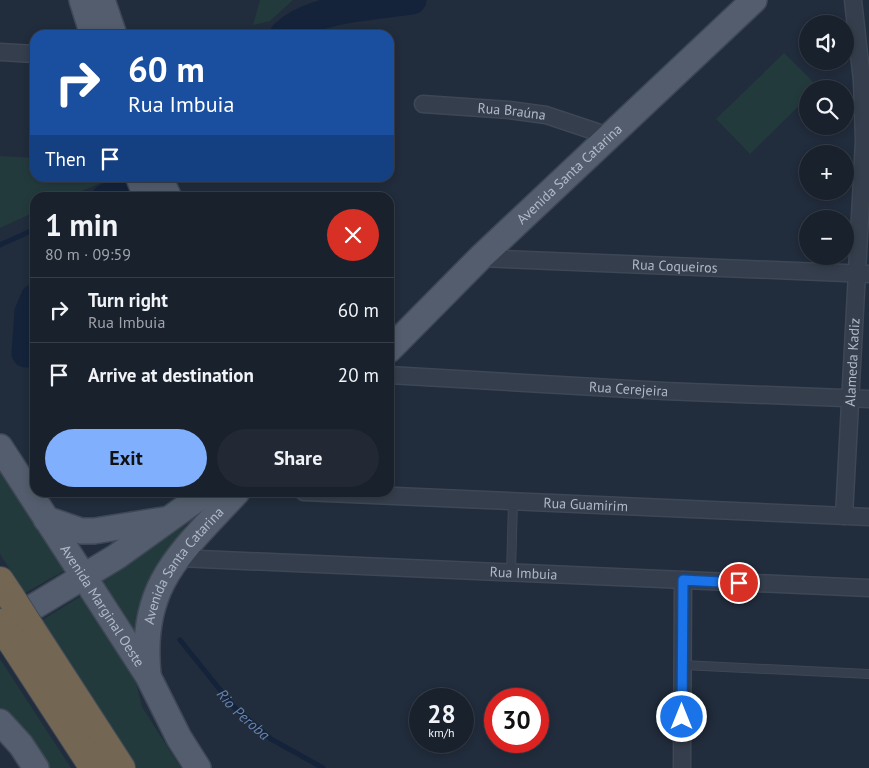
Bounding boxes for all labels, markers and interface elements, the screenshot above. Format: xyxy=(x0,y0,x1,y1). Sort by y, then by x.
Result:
map controls xyxy=(799,15,854,265)
button: sound xyxy=(799,15,854,70)
text: 60 m xyxy=(128,46,205,92)
icon: right xyxy=(45,50,110,115)
button: search xyxy=(799,80,854,135)
text: Rua Imbuia xyxy=(128,90,234,118)
street label: Rua Braúna xyxy=(477,99,547,124)
street label: Avenida Santa Catarina xyxy=(513,120,626,228)
icon: arrive xyxy=(96,145,124,173)
button: + xyxy=(799,145,854,200)
text: Then xyxy=(45,147,86,171)
text: 1 min xyxy=(45,205,118,244)
button: close xyxy=(327,209,379,261)
button: − xyxy=(799,210,854,265)
text: 80 m · 09:59 xyxy=(45,244,131,264)
street label: Rua Coqueiros xyxy=(632,255,718,277)
text: Turn right xyxy=(88,288,168,312)
icon: right xyxy=(45,296,73,324)
text: 60 m xyxy=(338,298,379,322)
text: Rua Imbuia xyxy=(88,312,165,332)
street label: Alameda Kadiz xyxy=(841,317,864,407)
icon: arrive xyxy=(45,361,73,389)
text: Arrive at destination xyxy=(88,363,254,387)
text: 20 m xyxy=(338,363,379,387)
street label: Rua Cerejeira xyxy=(588,378,669,400)
button: Exit xyxy=(45,429,207,487)
button: Share xyxy=(217,429,379,487)
street label: Rua Guamirim xyxy=(543,494,628,515)
street label: Avenida Santa Catarina xyxy=(140,503,227,626)
street label: Avenida Marginal Oeste xyxy=(56,541,149,670)
pin xyxy=(718,562,760,604)
street label: Rua Imbuia xyxy=(489,563,558,583)
icon: arrive xyxy=(725,569,753,597)
water label: Rio Peroba xyxy=(213,685,275,744)
speed limit sign: 30 xyxy=(484,688,549,753)
position arrow xyxy=(655,690,707,742)
text: 28 xyxy=(427,698,456,730)
text: km/h xyxy=(428,725,455,740)

